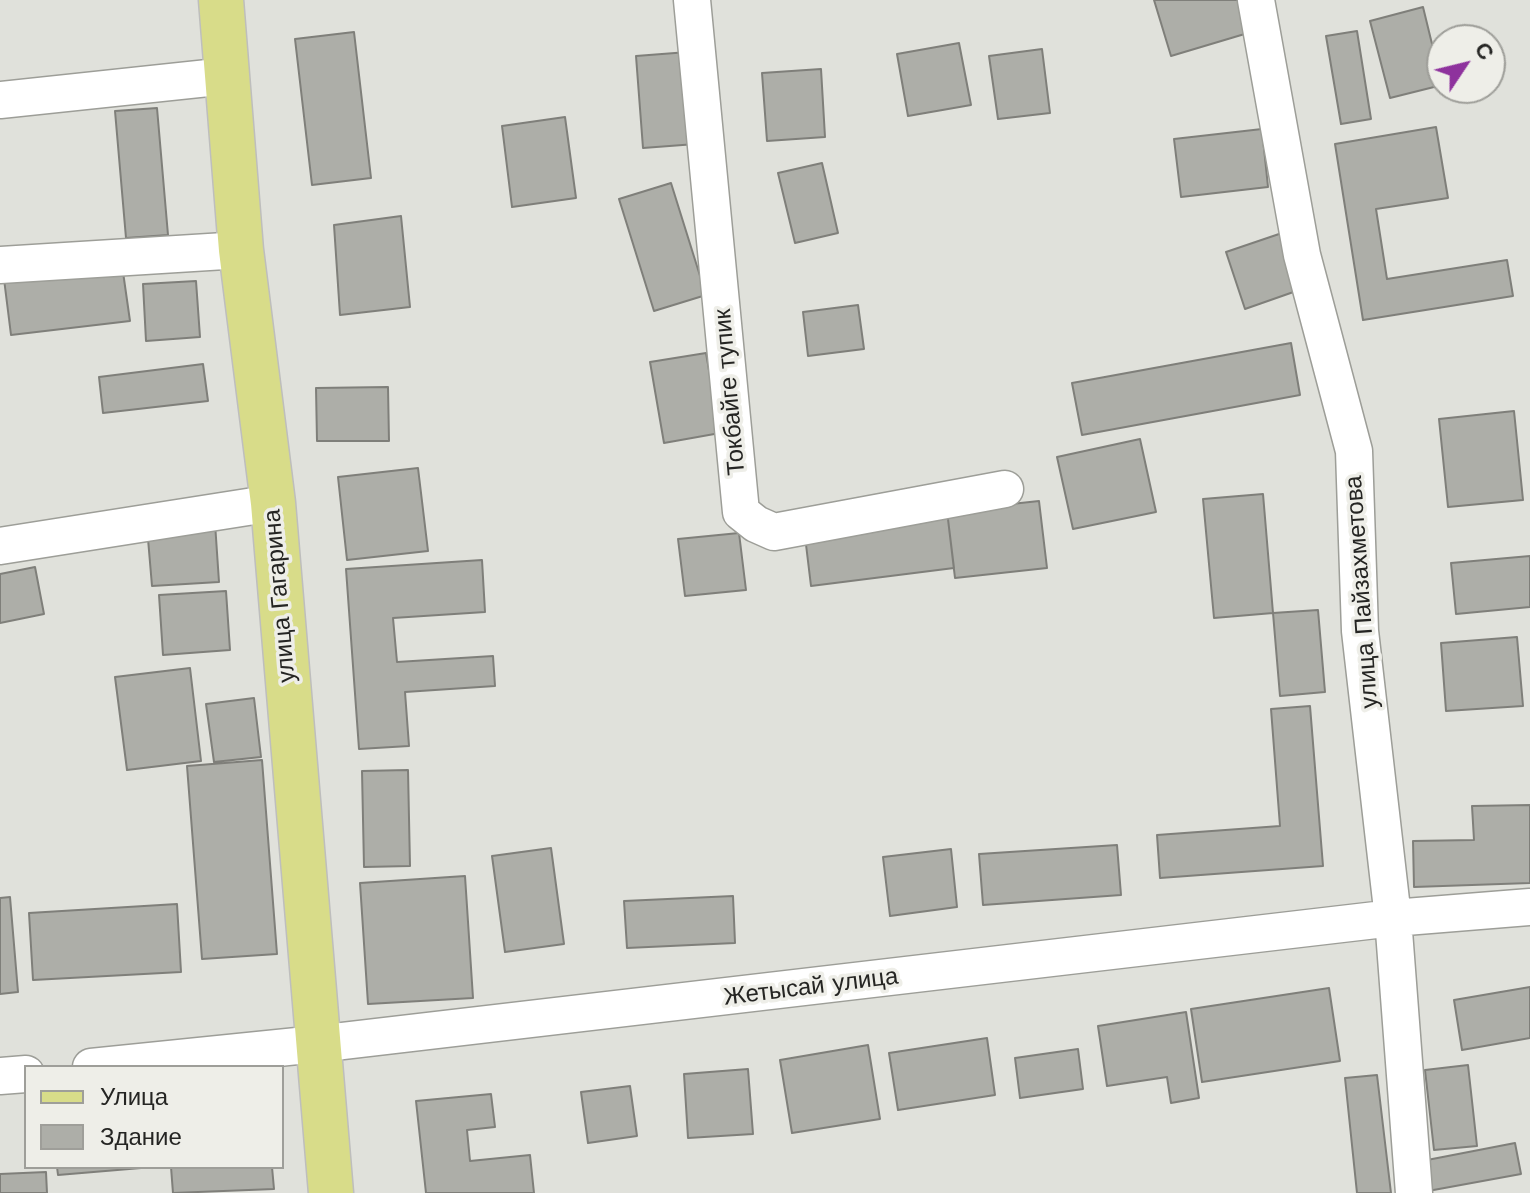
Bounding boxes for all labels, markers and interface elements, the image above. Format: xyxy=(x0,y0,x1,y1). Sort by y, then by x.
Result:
north arrow xyxy=(1426,24,1506,104)
text: С xyxy=(1470,37,1499,65)
street label: Токбайге тупик xyxy=(708,308,752,476)
street label: улица Пайзахметова xyxy=(1339,475,1385,709)
street label: улица Гагарина xyxy=(258,508,302,684)
street label: Жетысай улица xyxy=(722,962,900,1012)
legend xyxy=(24,1065,284,1169)
text: Улица xyxy=(100,1083,168,1111)
text: Здание xyxy=(100,1123,182,1151)

